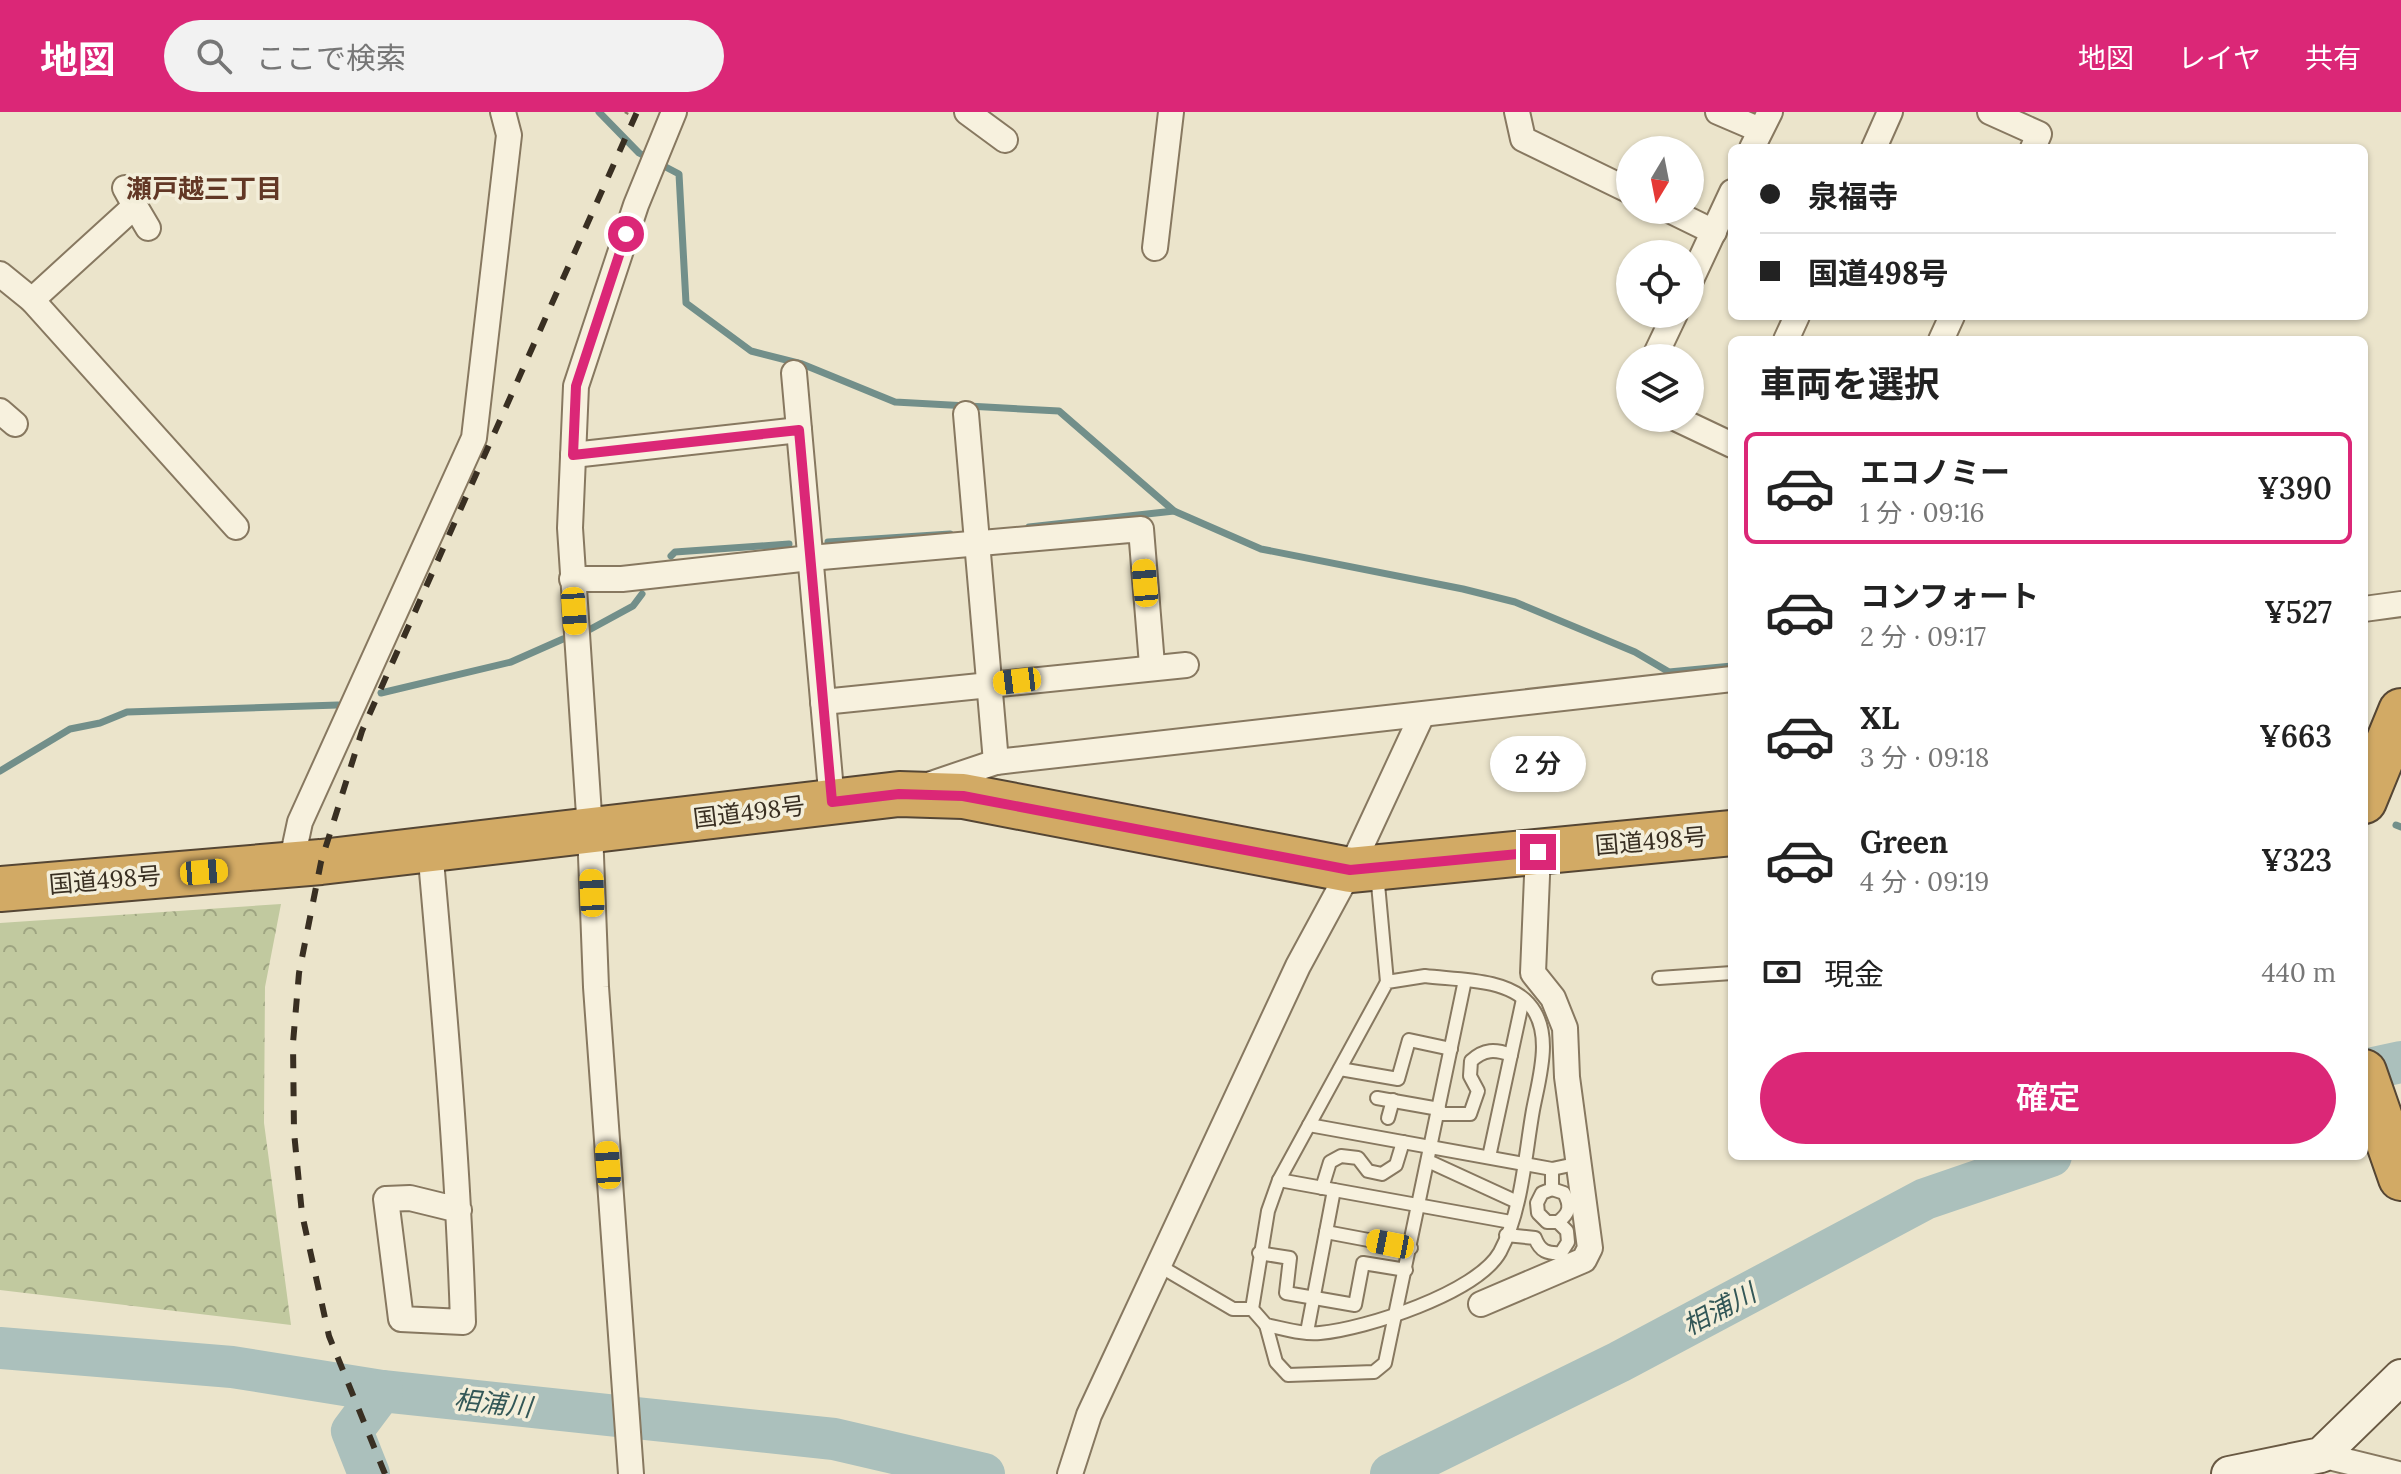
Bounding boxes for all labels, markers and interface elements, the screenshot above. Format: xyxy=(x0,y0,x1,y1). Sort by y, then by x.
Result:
search box xyxy=(164,20,724,92)
icon: search xyxy=(192,34,236,78)
text: 地図 xyxy=(40,35,116,83)
text: ここで検索 xyxy=(256,39,406,77)
text: 地図 xyxy=(2078,40,2134,76)
text: レイヤ xyxy=(2178,40,2261,76)
text: 共有 xyxy=(2305,40,2361,76)
north arrow xyxy=(1616,136,1704,224)
map controls xyxy=(1616,136,1704,432)
district label: 瀬戸越三丁目 xyxy=(126,172,282,205)
text: 泉福寺 xyxy=(1808,177,1898,215)
route start xyxy=(608,216,644,252)
button: locate xyxy=(1616,240,1704,328)
text: 国道498号 xyxy=(1808,254,1949,292)
button: layers xyxy=(1616,344,1704,432)
text: 車両を選択 xyxy=(1760,361,1940,407)
icon: car xyxy=(1764,452,1836,524)
text: エコノミー xyxy=(1860,453,2010,491)
text: ¥390 xyxy=(2258,469,2332,507)
text: 1 分 · 09:16 xyxy=(1860,496,1985,529)
car xyxy=(1131,558,1159,608)
icon: car xyxy=(1764,576,1836,648)
text: コンフォート xyxy=(1860,577,2039,615)
car xyxy=(560,586,588,636)
text: ¥527 xyxy=(2264,593,2332,631)
text: 2 分 · 09:17 xyxy=(1860,620,1986,653)
car xyxy=(992,666,1042,696)
text: XL xyxy=(1860,699,1899,737)
icon: car xyxy=(1764,700,1836,772)
text: ¥663 xyxy=(2259,717,2332,755)
callout: 2 分 xyxy=(1490,736,1586,792)
text: 3 分 · 09:18 xyxy=(1860,741,1989,774)
text: 2 分 xyxy=(1515,747,1561,780)
street label: 国道498号 xyxy=(691,790,807,834)
street label: 国道498号 xyxy=(1594,821,1708,861)
text: Green xyxy=(1860,823,1948,861)
icon: car xyxy=(1764,824,1836,896)
route end xyxy=(1520,834,1556,870)
text: ¥323 xyxy=(2261,841,2332,879)
car xyxy=(179,858,229,886)
street label: 国道498号 xyxy=(48,860,162,900)
text: 4 分 · 09:19 xyxy=(1860,865,1989,898)
car xyxy=(579,869,605,917)
icon: cash xyxy=(1760,950,1804,994)
text: 現金 xyxy=(1824,955,1884,993)
text: 440 m xyxy=(2262,956,2336,989)
button: 確定 xyxy=(1760,1052,2336,1144)
car xyxy=(594,1140,622,1190)
car xyxy=(1364,1228,1416,1260)
water label: 相浦川 xyxy=(1677,1275,1764,1342)
water label: 相浦川 xyxy=(452,1383,536,1424)

